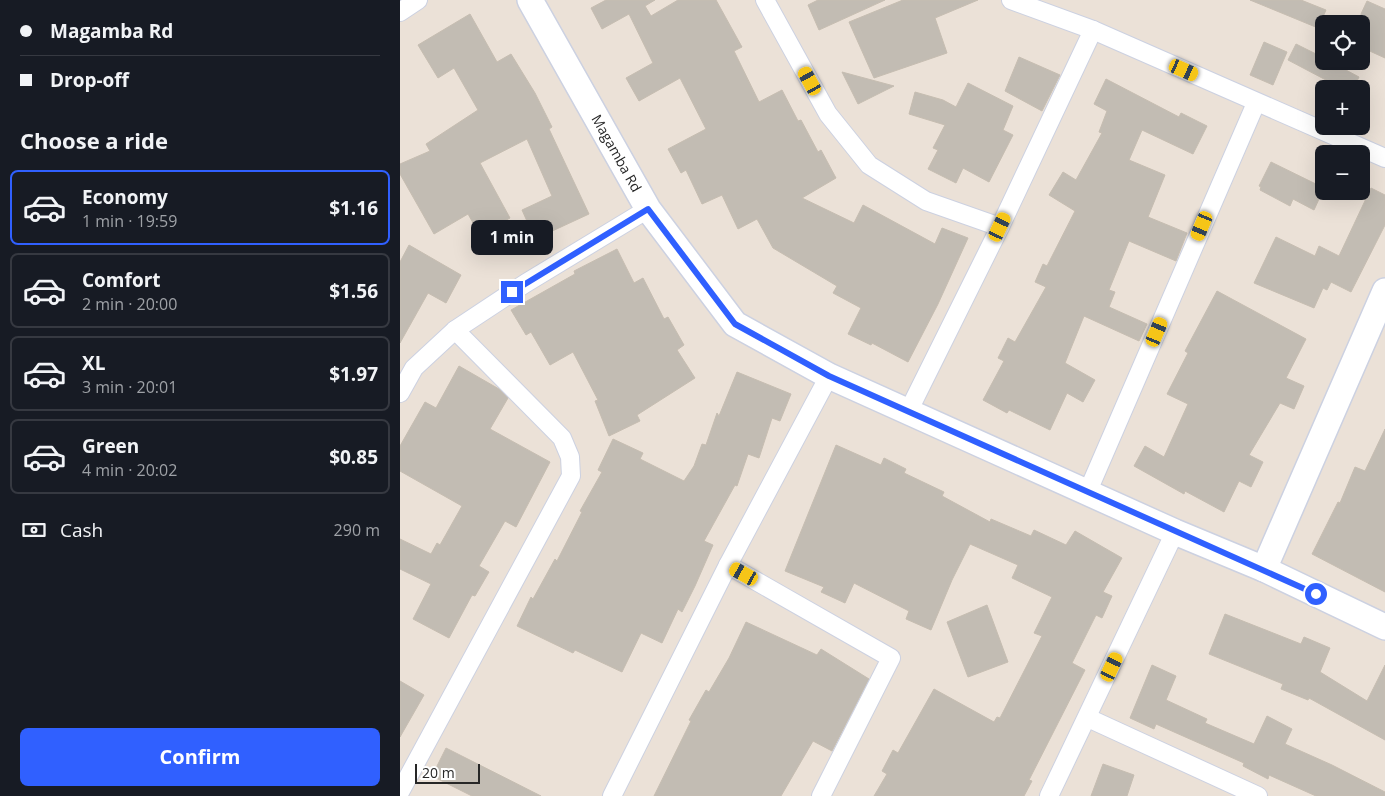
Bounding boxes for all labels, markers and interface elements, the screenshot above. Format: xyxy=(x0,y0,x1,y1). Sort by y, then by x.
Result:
map controls xyxy=(1315,15,1370,200)
button: locate xyxy=(1315,15,1370,70)
text: Magamba Rd xyxy=(50,18,173,44)
car xyxy=(1167,57,1200,83)
car xyxy=(796,64,823,98)
text: Drop-off xyxy=(50,67,129,93)
button: + xyxy=(1315,80,1370,135)
street label: Magamba Rd xyxy=(588,111,646,195)
text: Choose a ride xyxy=(20,125,168,155)
button: − xyxy=(1315,145,1370,200)
text: Economy xyxy=(82,184,168,210)
icon: car xyxy=(22,185,67,230)
text: $1.16 xyxy=(329,195,378,221)
car xyxy=(1189,209,1214,243)
text: 1 min · 19:59 xyxy=(82,210,177,232)
car xyxy=(986,210,1013,244)
callout: 1 min xyxy=(471,220,553,254)
text: 1 min xyxy=(490,226,534,248)
text: Comfort xyxy=(82,267,161,293)
icon: car xyxy=(22,268,67,313)
text: $1.56 xyxy=(329,278,378,304)
route end xyxy=(501,281,523,303)
text: 2 min · 20:00 xyxy=(82,293,177,315)
car xyxy=(1144,315,1169,349)
text: XL xyxy=(82,350,105,376)
icon: car xyxy=(22,351,67,396)
text: $1.97 xyxy=(329,361,378,387)
text: 3 min · 20:01 xyxy=(82,376,177,398)
text: Green xyxy=(82,433,139,459)
icon: car xyxy=(22,434,67,479)
text: $0.85 xyxy=(329,444,378,470)
text: 4 min · 20:02 xyxy=(82,459,177,481)
icon: cash xyxy=(20,516,48,544)
text: Cash xyxy=(60,517,103,543)
text: 290 m xyxy=(334,519,380,541)
car xyxy=(727,560,760,588)
route start xyxy=(1305,583,1327,605)
car xyxy=(1098,650,1125,684)
button: Confirm xyxy=(20,728,380,786)
scale bar xyxy=(415,761,480,784)
text: 20 m xyxy=(422,763,455,782)

